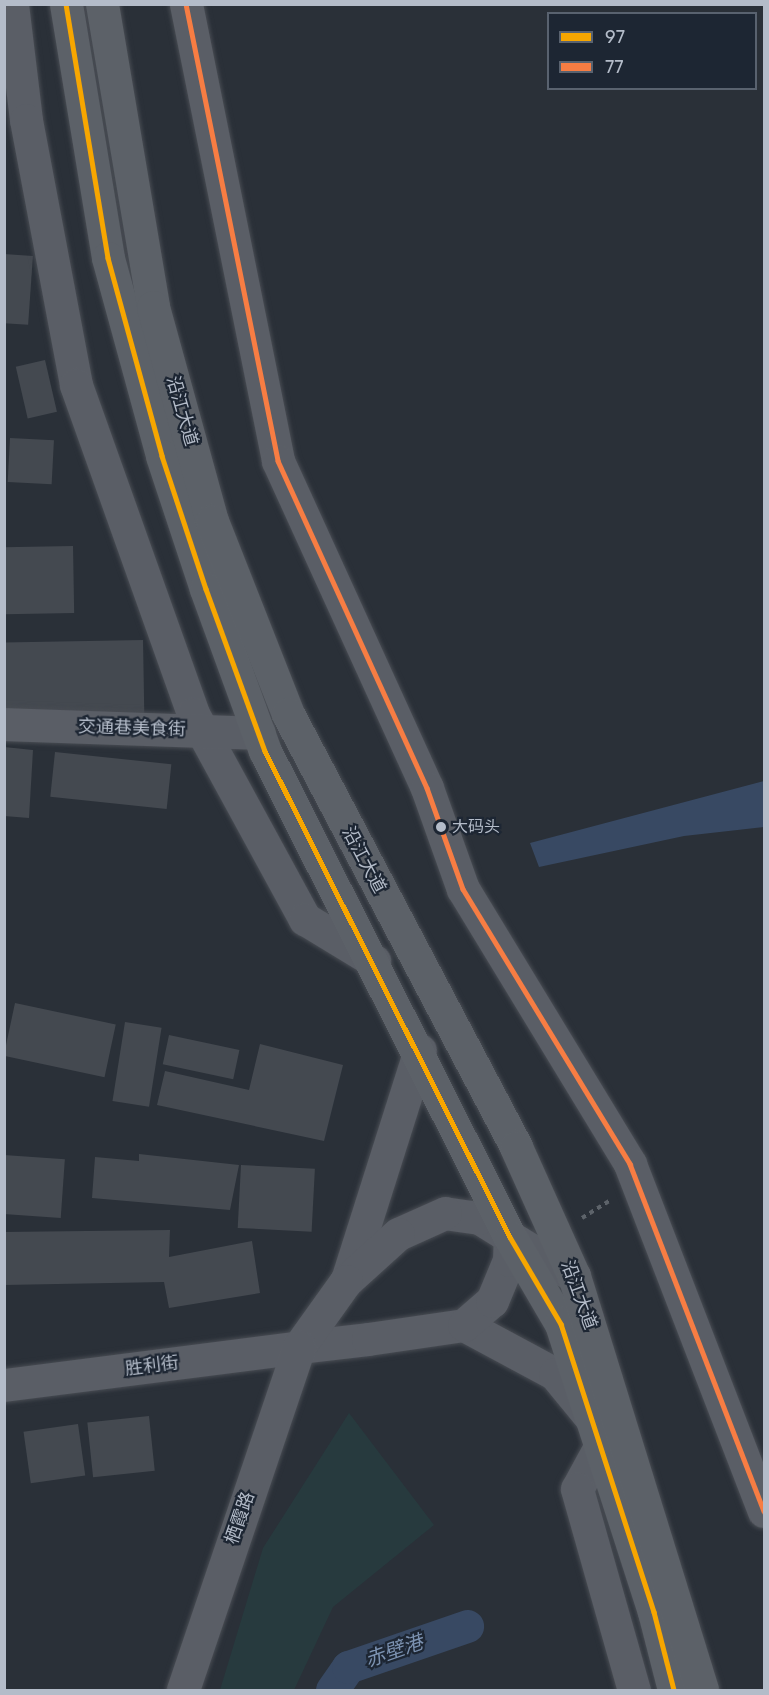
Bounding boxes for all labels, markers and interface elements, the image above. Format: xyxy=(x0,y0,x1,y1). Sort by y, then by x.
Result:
legend xyxy=(547,12,757,90)
text: 97 xyxy=(605,26,625,48)
text: 77 xyxy=(605,56,623,78)
street label: 沿江大道 xyxy=(162,373,202,449)
street label: 交通巷美食街 xyxy=(78,715,186,741)
place label: 大码头 xyxy=(452,817,500,837)
marker: 大码头 xyxy=(435,821,447,833)
street label: 沿江大道 xyxy=(338,823,390,897)
street label: 沿江大道 xyxy=(557,1257,601,1333)
street label: 胜利街 xyxy=(124,1352,180,1380)
street label: 栖霞路 xyxy=(221,1489,259,1547)
water label: 赤壁港 xyxy=(362,1630,426,1672)

